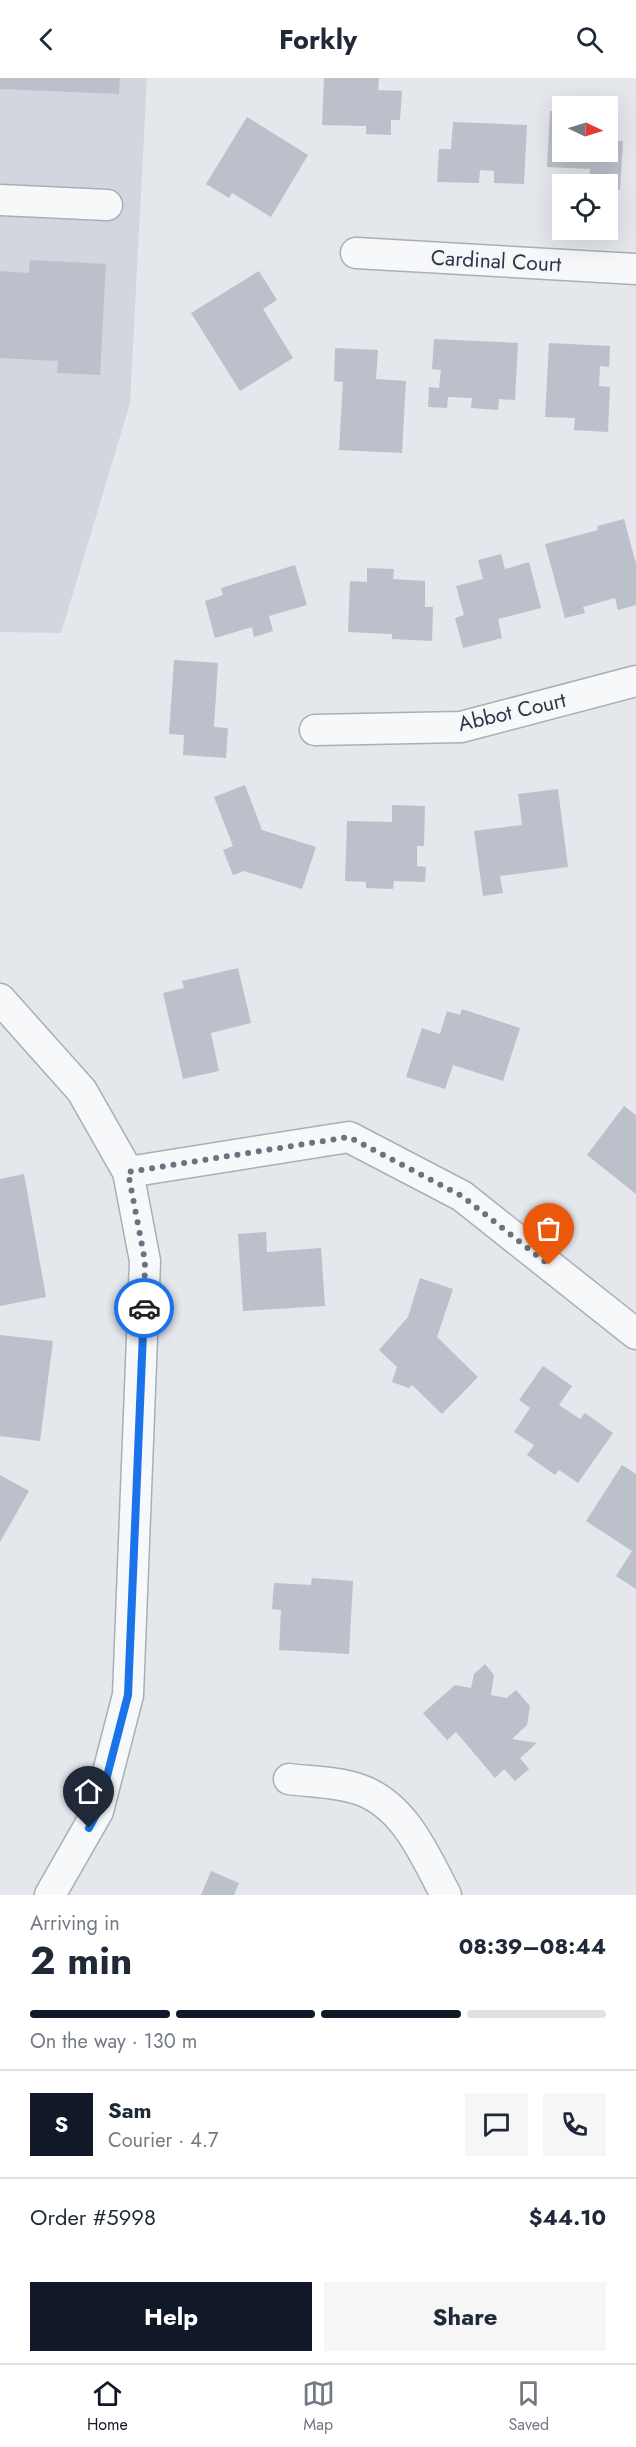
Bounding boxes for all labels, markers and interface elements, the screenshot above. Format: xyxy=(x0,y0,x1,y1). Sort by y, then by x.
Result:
text: Forkly xyxy=(279,20,357,59)
icon: back xyxy=(30,23,63,56)
icon: search xyxy=(573,23,606,56)
north arrow xyxy=(552,96,618,162)
map controls xyxy=(552,96,618,240)
button: locate xyxy=(552,174,618,240)
street label: Cardinal Court xyxy=(430,243,562,279)
street label: Abbot Court xyxy=(455,685,569,739)
pin xyxy=(523,1203,574,1265)
icon: bag xyxy=(532,1212,565,1245)
courier xyxy=(114,1278,174,1338)
icon: car xyxy=(128,1292,161,1325)
pin xyxy=(63,1766,114,1828)
icon: home xyxy=(72,1775,105,1808)
text: Arriving in xyxy=(30,1909,120,1938)
text: 08:39–08:44 xyxy=(459,1930,606,1962)
text: 2 min xyxy=(30,1932,132,1989)
text: On the way · 130 m xyxy=(30,2027,197,2056)
button: chat xyxy=(465,2093,528,2156)
button: phone xyxy=(543,2093,606,2156)
text: Sam xyxy=(108,2094,152,2126)
text: S xyxy=(55,2108,68,2140)
text: Courier · 4.7 xyxy=(108,2126,219,2155)
text: Order #5998 xyxy=(30,2201,156,2233)
text: $44.10 xyxy=(529,2201,606,2233)
button: Help xyxy=(30,2282,312,2351)
button: Share xyxy=(324,2282,606,2351)
tab: Home xyxy=(87,2377,128,2436)
tab: Map xyxy=(302,2377,335,2436)
tab: Saved xyxy=(509,2377,549,2436)

